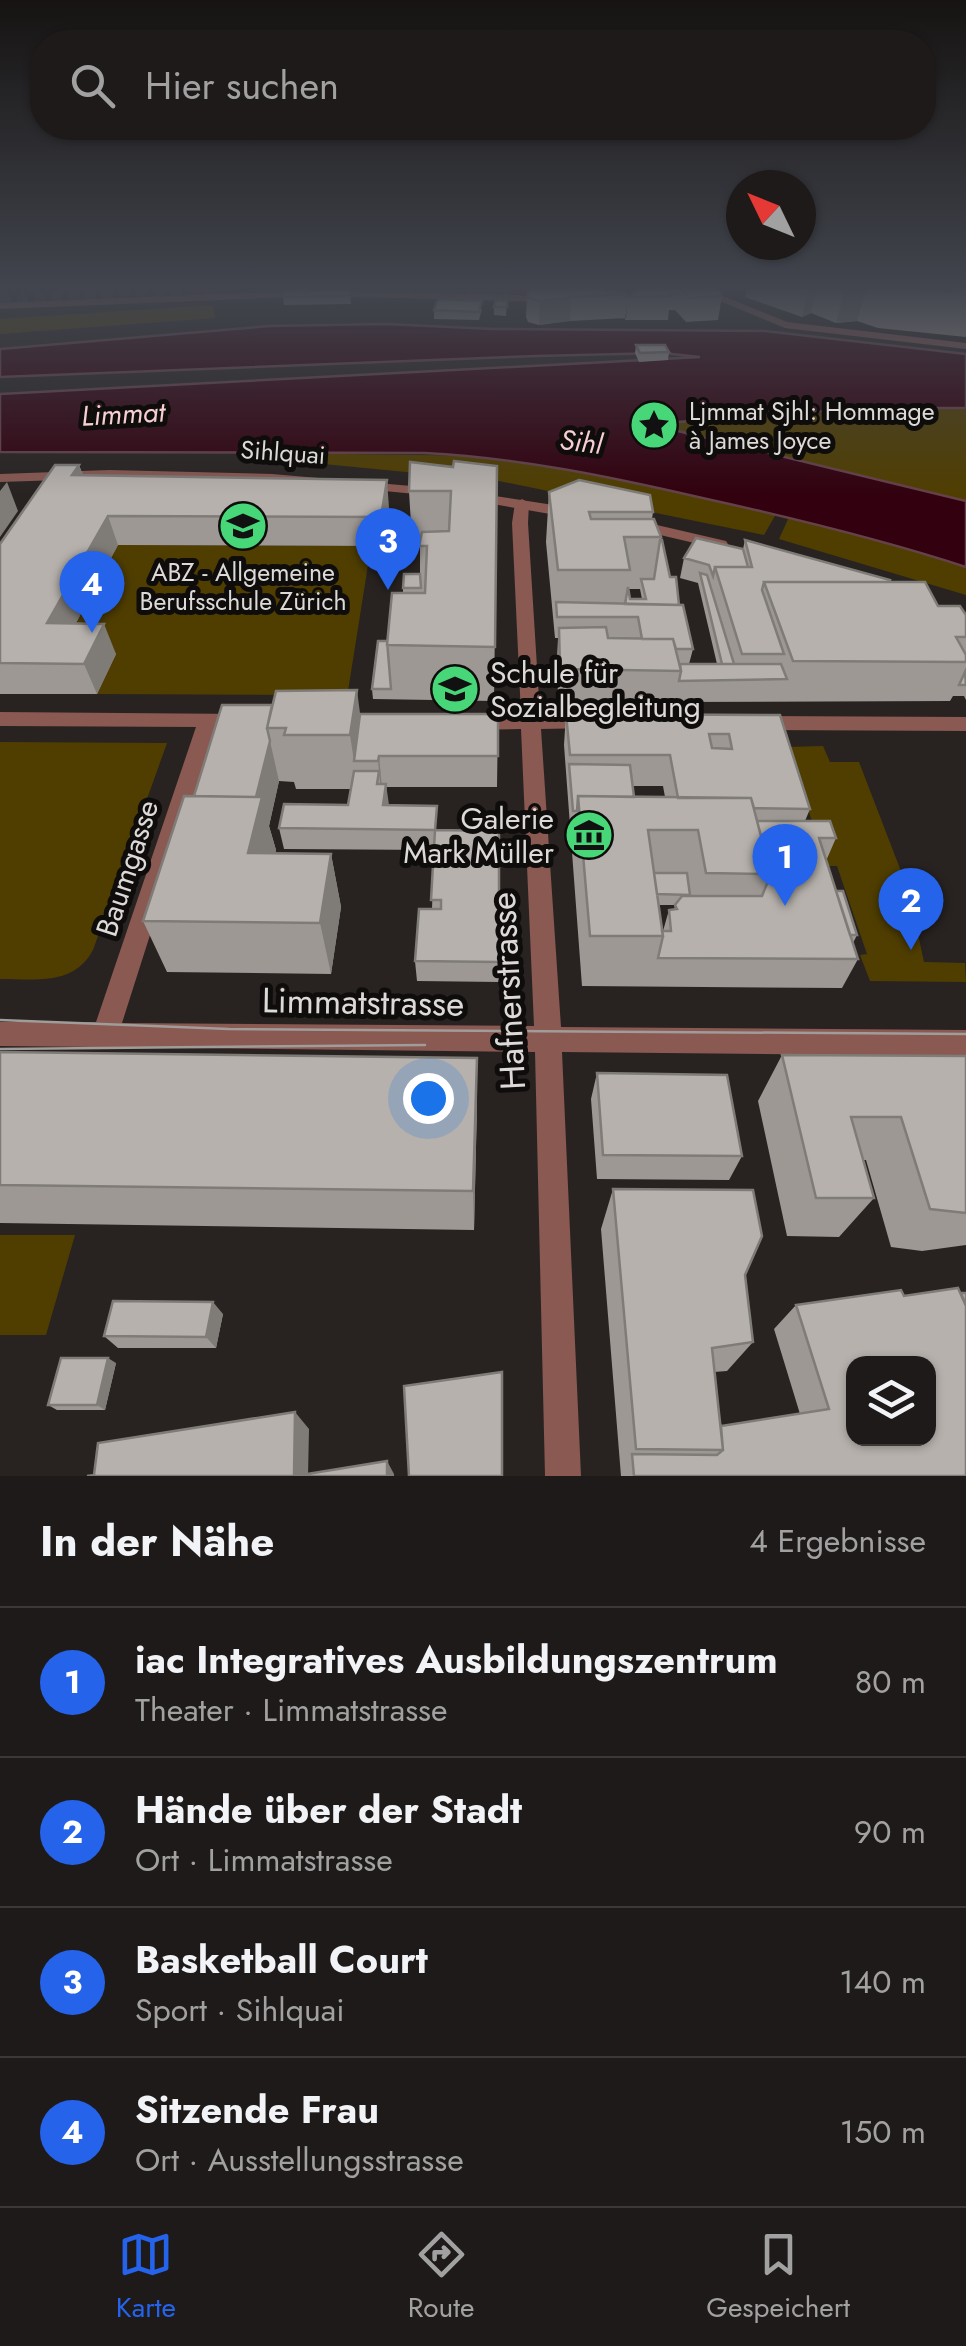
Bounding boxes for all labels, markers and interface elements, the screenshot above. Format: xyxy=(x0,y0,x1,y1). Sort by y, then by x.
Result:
search box xyxy=(30,30,936,140)
icon: search xyxy=(65,58,120,113)
text: Hier suchen xyxy=(145,58,339,113)
north arrow xyxy=(726,170,816,260)
water label: Limmat xyxy=(80,391,167,437)
place label: Ljmmat Sjhl: Hommage à James Joyce xyxy=(689,393,935,458)
place icon: Ljmmat Sjhl: Hommage à James Joyce xyxy=(628,399,680,451)
water label: Sihl xyxy=(557,419,606,465)
street label: Sihlquai xyxy=(239,431,327,473)
school or university icon: ABZ - Allgemeine Berufsschule Zürich xyxy=(217,500,269,552)
pin: 3 xyxy=(356,508,420,590)
pin: 4 xyxy=(59,550,124,633)
place label: ABZ - Allgemeine Berufsschule Zürich xyxy=(139,554,347,619)
place label: Schule für Sozialbegleitung xyxy=(490,651,701,728)
school or university icon: Schule für Sozialbegleitung xyxy=(429,663,481,715)
street label: Baumgasse xyxy=(85,794,169,942)
place label: Galerie Mark Müller xyxy=(403,797,555,874)
museum icon: Galerie Mark Müller xyxy=(563,809,615,861)
pin: 1 xyxy=(752,824,818,906)
pin: 2 xyxy=(878,868,944,950)
street label: Hafnerstrasse xyxy=(478,891,538,1091)
street label: Limmatstrasse xyxy=(261,975,465,1029)
your location xyxy=(403,1073,454,1124)
map controls xyxy=(846,1356,936,1446)
button: layers xyxy=(846,1356,936,1446)
text: In der Nähe xyxy=(40,1511,274,1572)
text: 4 Ergebnisse xyxy=(749,1518,926,1564)
text: iac Integratives Ausbildungszentrum xyxy=(135,1632,778,1687)
text: 1 xyxy=(64,1659,81,1705)
text: 80 m xyxy=(855,1659,926,1705)
text: Theater · Limmatstrasse xyxy=(135,1687,447,1733)
text: Hände über der Stadt xyxy=(135,1782,522,1837)
text: 2 xyxy=(62,1809,83,1855)
text: 90 m xyxy=(854,1809,926,1855)
text: Ort · Limmatstrasse xyxy=(135,1837,393,1883)
text: Basketball Court xyxy=(135,1932,428,1987)
text: 3 xyxy=(63,1959,82,2005)
text: 140 m xyxy=(839,1959,926,2005)
text: Sport · Sihlquai xyxy=(135,1987,344,2033)
text: Sitzende Frau xyxy=(135,2082,379,2137)
text: 4 xyxy=(61,2109,84,2155)
text: 150 m xyxy=(840,2109,926,2155)
text: Ort · Ausstellungsstrasse xyxy=(135,2137,464,2183)
tab: Karte xyxy=(116,2227,176,2328)
tab: Route xyxy=(408,2227,474,2328)
tab: Gespeichert xyxy=(706,2227,850,2328)

